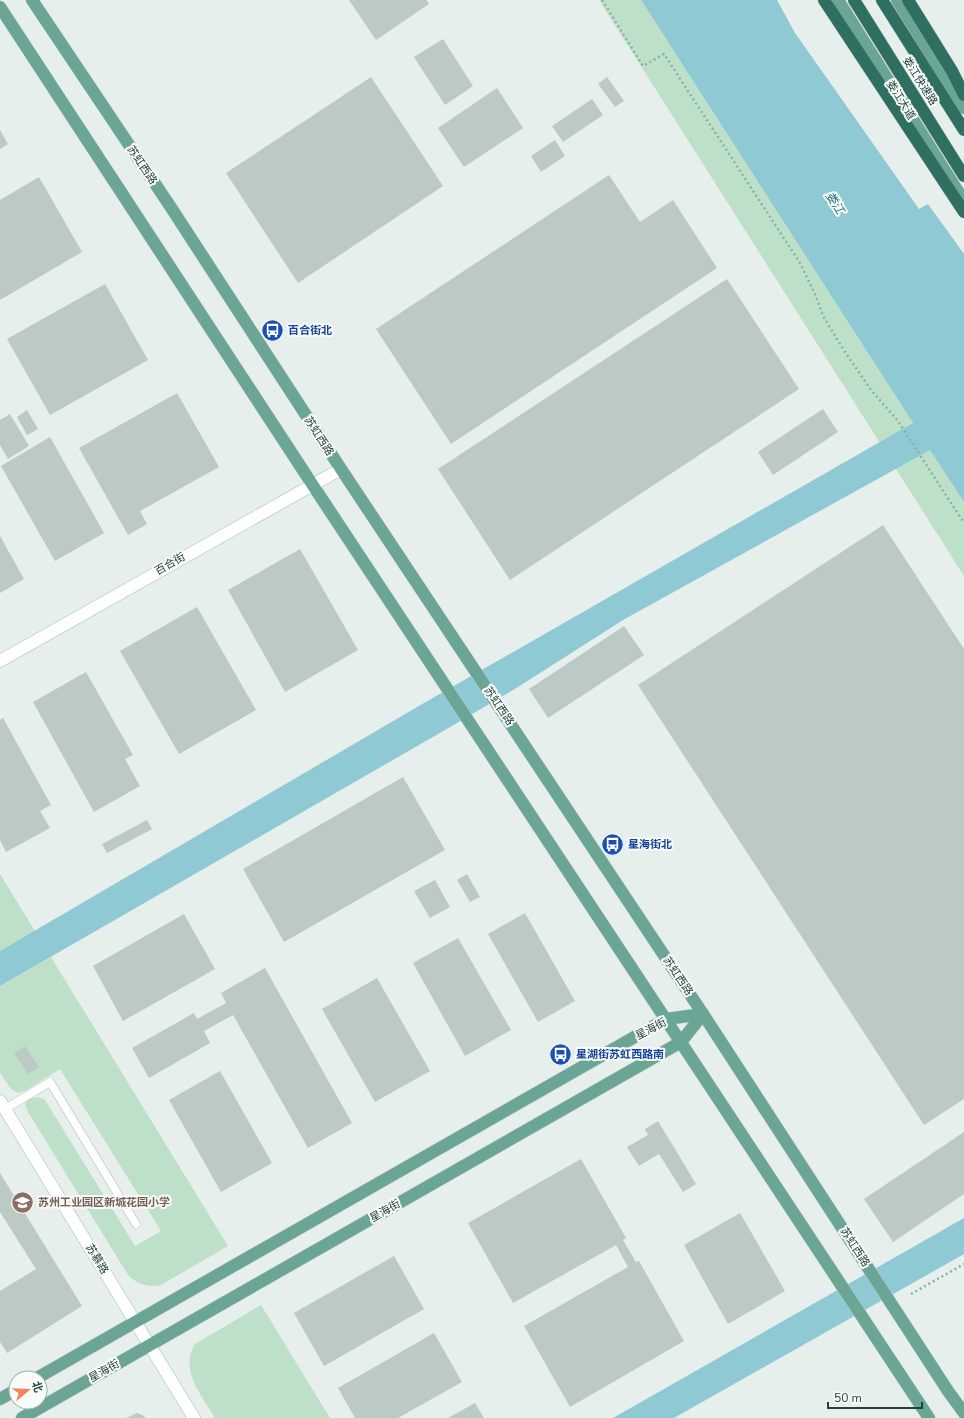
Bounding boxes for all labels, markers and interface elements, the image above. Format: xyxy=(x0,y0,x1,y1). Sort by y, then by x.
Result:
street label: 娄江快速路 xyxy=(899,54,941,108)
street label: 娄江大道 xyxy=(883,77,919,123)
street label: 苏虹西路 xyxy=(123,143,161,187)
water label: 娄江 xyxy=(822,189,849,219)
bus stop icon: 百合街北 xyxy=(260,317,286,343)
place label: 百合街北 xyxy=(288,323,332,338)
street label: 苏虹西路 xyxy=(301,413,337,459)
street label: 百合街 xyxy=(152,549,188,579)
street label: 苏虹西路 xyxy=(480,684,518,728)
bus stop icon: 星海街北 xyxy=(600,831,626,857)
place label: 星海街北 xyxy=(628,837,672,852)
street label: 苏虹西路 xyxy=(659,954,697,998)
street label: 星海街 xyxy=(633,1015,669,1043)
bus stop icon: 星湖街苏虹西路南 xyxy=(547,1041,573,1067)
place label: 星湖街苏虹西路南 xyxy=(576,1047,664,1062)
school or university icon: 苏州工业园区新城花园小学 xyxy=(9,1189,35,1215)
place label: 苏州工业园区新城花园小学 xyxy=(38,1195,170,1210)
street label: 星海街 xyxy=(367,1196,403,1226)
street label: 苏虹西路 xyxy=(837,1224,873,1270)
street label: 苏慕路 xyxy=(82,1241,112,1277)
street label: 星海街 xyxy=(86,1356,122,1386)
north arrow xyxy=(8,1370,48,1410)
text: 北 xyxy=(28,1379,46,1395)
scale bar xyxy=(828,1384,922,1410)
text: 50 m xyxy=(834,1390,862,1406)

